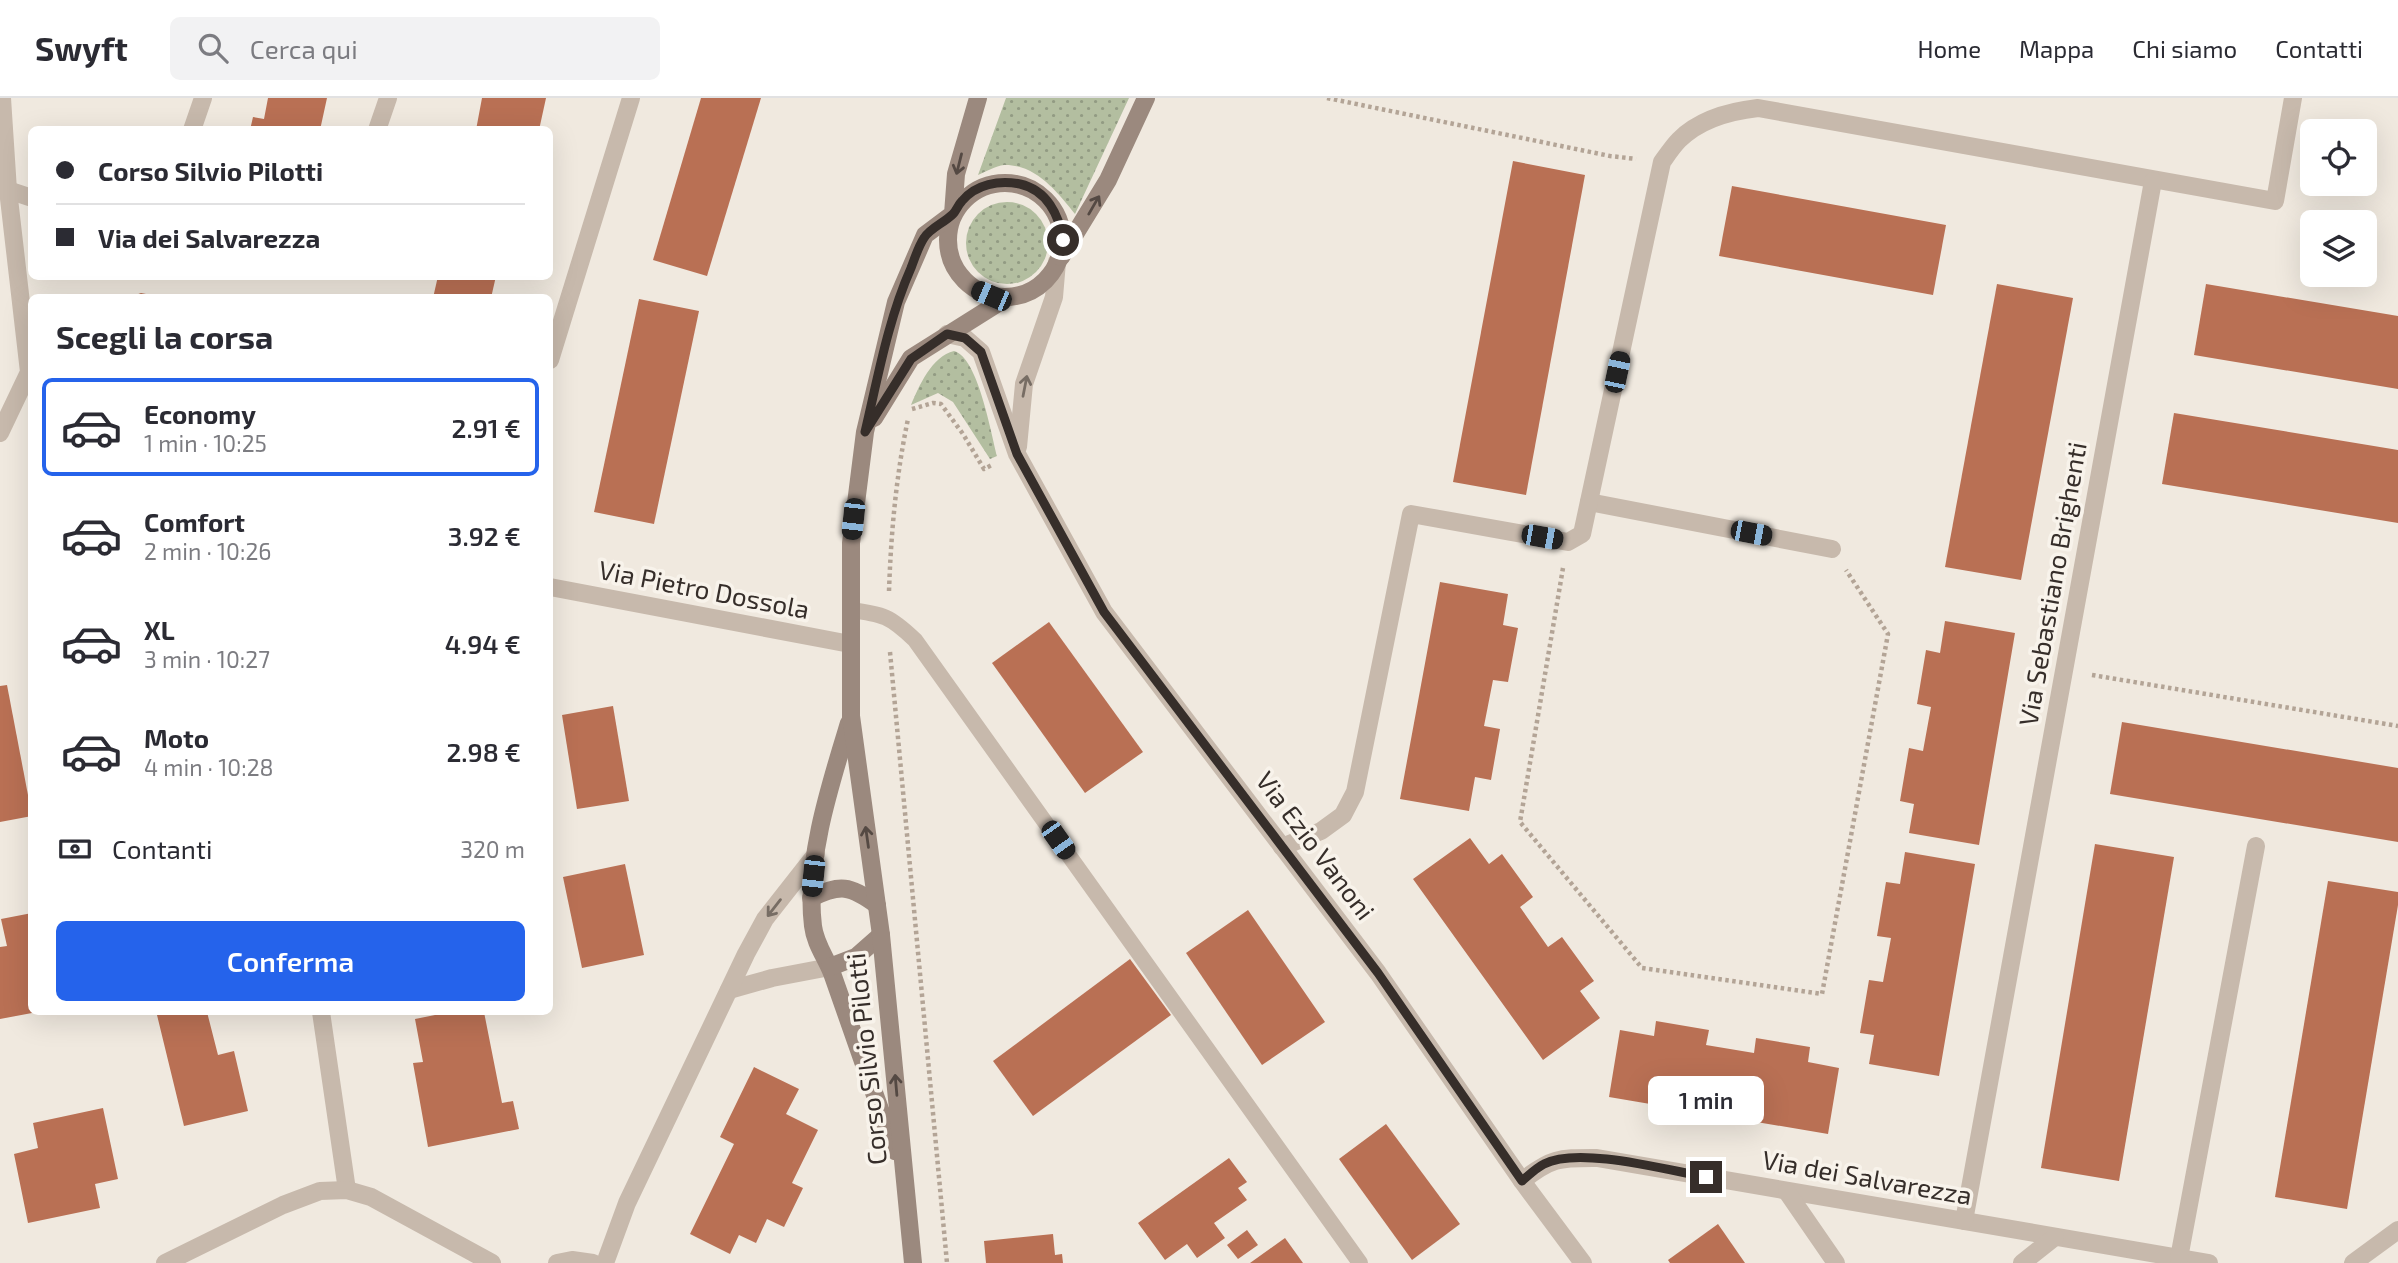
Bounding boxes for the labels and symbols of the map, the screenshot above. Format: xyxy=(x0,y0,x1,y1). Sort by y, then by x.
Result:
one-way arrow xyxy=(952,152,965,175)
one-way arrow xyxy=(1088,195,1101,216)
route start xyxy=(1047,224,1079,256)
car xyxy=(968,278,1015,314)
car xyxy=(1603,349,1632,395)
one-way arrow xyxy=(1018,375,1032,398)
street label: Via Sebastiano Brighenti xyxy=(2011,439,2092,728)
car xyxy=(841,497,866,541)
car xyxy=(1729,519,1774,547)
car xyxy=(1520,523,1565,551)
street label: Via Pietro Dossola xyxy=(596,553,812,624)
street label: Via Ezio Vanoni xyxy=(1250,765,1382,925)
car xyxy=(1038,817,1079,863)
one-way arrow xyxy=(861,826,874,849)
car xyxy=(801,854,826,898)
one-way arrow xyxy=(767,898,782,916)
street label: Corso Silvio Pilotti xyxy=(839,951,892,1167)
one-way arrow xyxy=(889,1075,902,1097)
callout: 1 min xyxy=(1648,1076,1764,1124)
street label: Via dei Salvarezza xyxy=(1760,1143,1974,1210)
route end xyxy=(1690,1161,1722,1193)

